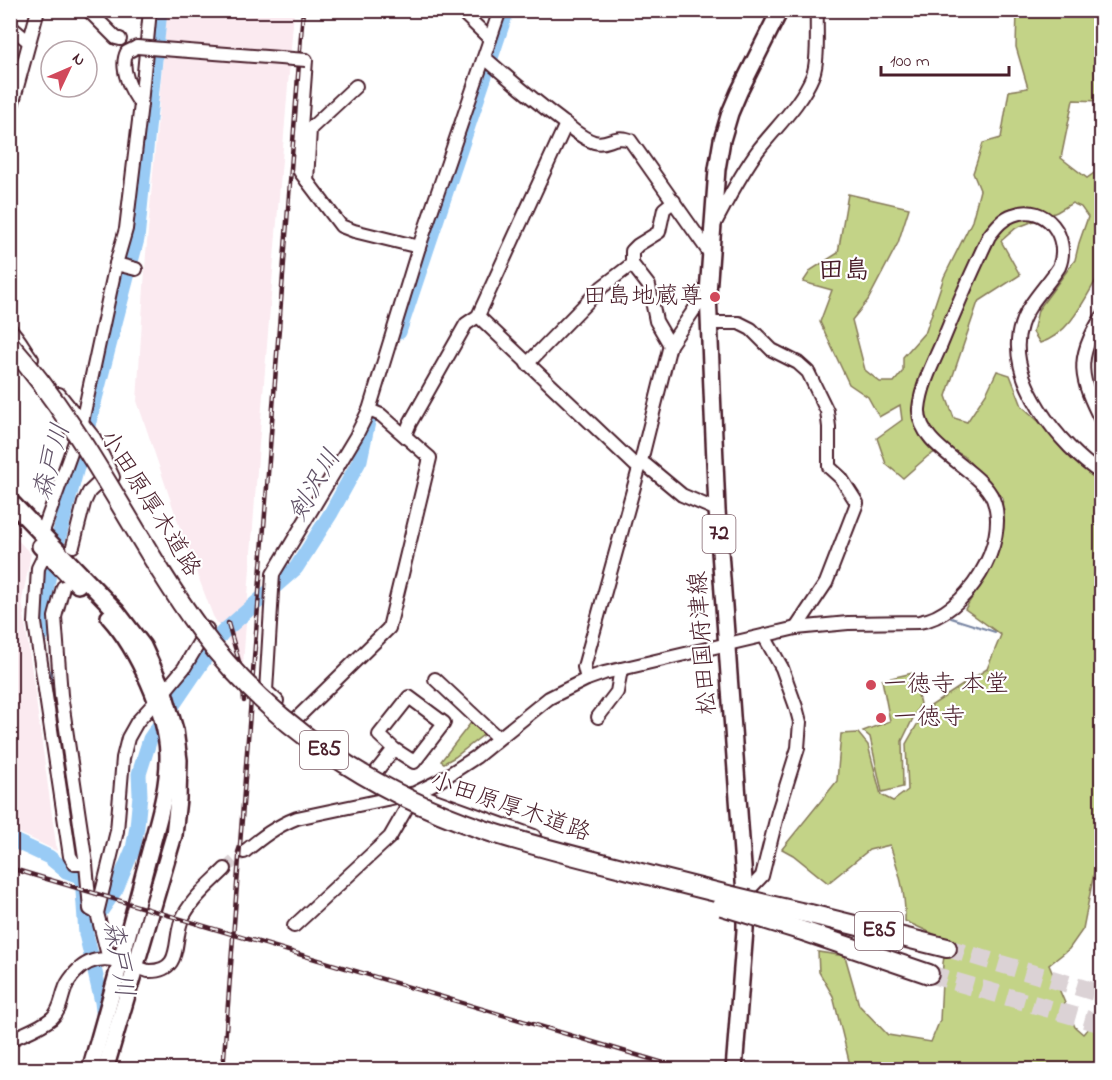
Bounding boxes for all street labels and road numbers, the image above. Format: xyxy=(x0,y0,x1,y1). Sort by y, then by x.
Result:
street label: 小田原厚木道路 xyxy=(90,423,208,585)
road number: 72 xyxy=(702,515,736,553)
street label: 松田国府津線 xyxy=(682,570,726,716)
road number: E85 xyxy=(300,731,348,769)
street label: 小田原厚木道路 xyxy=(425,764,595,852)
road number: E85 xyxy=(855,912,903,950)

